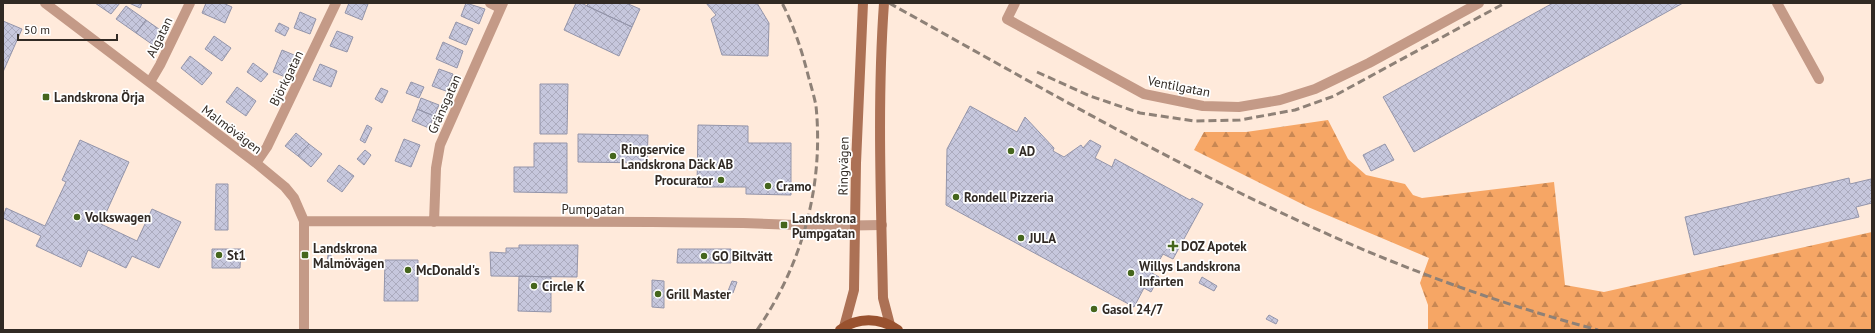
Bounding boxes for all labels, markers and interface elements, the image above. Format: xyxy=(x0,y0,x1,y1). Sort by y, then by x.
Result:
street label: Algatan xyxy=(142,14,176,60)
scale bar xyxy=(18,16,117,42)
text: 50 m xyxy=(24,22,50,37)
street label: Björkgatan xyxy=(266,48,307,109)
street label: Gränsgatan xyxy=(424,72,465,136)
street label: Ventilgatan xyxy=(1145,72,1212,101)
place label: Landskrona Örja xyxy=(54,89,145,106)
marker: Landskrona Örja xyxy=(41,92,51,102)
street label: Malmövägen xyxy=(198,101,265,158)
street label: Ringvägen xyxy=(834,136,853,196)
place label: Ringservice Landskrona Däck AB xyxy=(621,141,734,173)
place label: AD xyxy=(1019,143,1035,160)
marker: AD xyxy=(1006,146,1016,156)
marker: Ringservice Landskrona Däck AB xyxy=(608,151,618,161)
place label: Procurator xyxy=(655,172,713,189)
marker: Procurator xyxy=(716,175,726,185)
place label: Cramo xyxy=(776,178,812,195)
marker: Cramo xyxy=(763,181,773,191)
place label: Rondell Pizzeria xyxy=(964,189,1054,206)
marker: Rondell Pizzeria xyxy=(951,192,961,202)
street label: Pumpgatan xyxy=(562,201,624,218)
place label: Volkswagen xyxy=(84,209,151,226)
place label: Landskrona Pumpgatan xyxy=(792,210,856,242)
marker: Volkswagen xyxy=(72,212,82,222)
marker: Landskrona Pumpgatan xyxy=(779,220,789,230)
place label: JULA xyxy=(1028,230,1056,247)
marker: JULA xyxy=(1016,233,1026,243)
place label: DOZ Apotek xyxy=(1181,238,1247,255)
place label: Landskrona Malmövägen xyxy=(313,240,384,272)
marker: DOZ Apotek xyxy=(1168,241,1178,251)
place label: St1 xyxy=(227,247,246,264)
place label: GO Biltvätt xyxy=(712,248,773,265)
marker: St1 xyxy=(214,250,224,260)
marker: Landskrona Malmövägen xyxy=(300,250,310,260)
marker: GO Biltvätt xyxy=(699,251,709,261)
place label: Willys Landskrona Infarten xyxy=(1139,258,1241,290)
place label: McDonald's xyxy=(416,262,480,279)
marker: McDonald's xyxy=(403,265,413,275)
marker: Willys Landskrona Infarten xyxy=(1126,268,1136,278)
place label: Circle K xyxy=(542,278,585,295)
marker: Circle K xyxy=(529,281,539,291)
place label: Grill Master xyxy=(666,286,731,303)
marker: Grill Master xyxy=(653,289,663,299)
place label: Gasol 24/7 xyxy=(1102,301,1163,318)
marker: Gasol 24/7 xyxy=(1089,304,1099,314)

